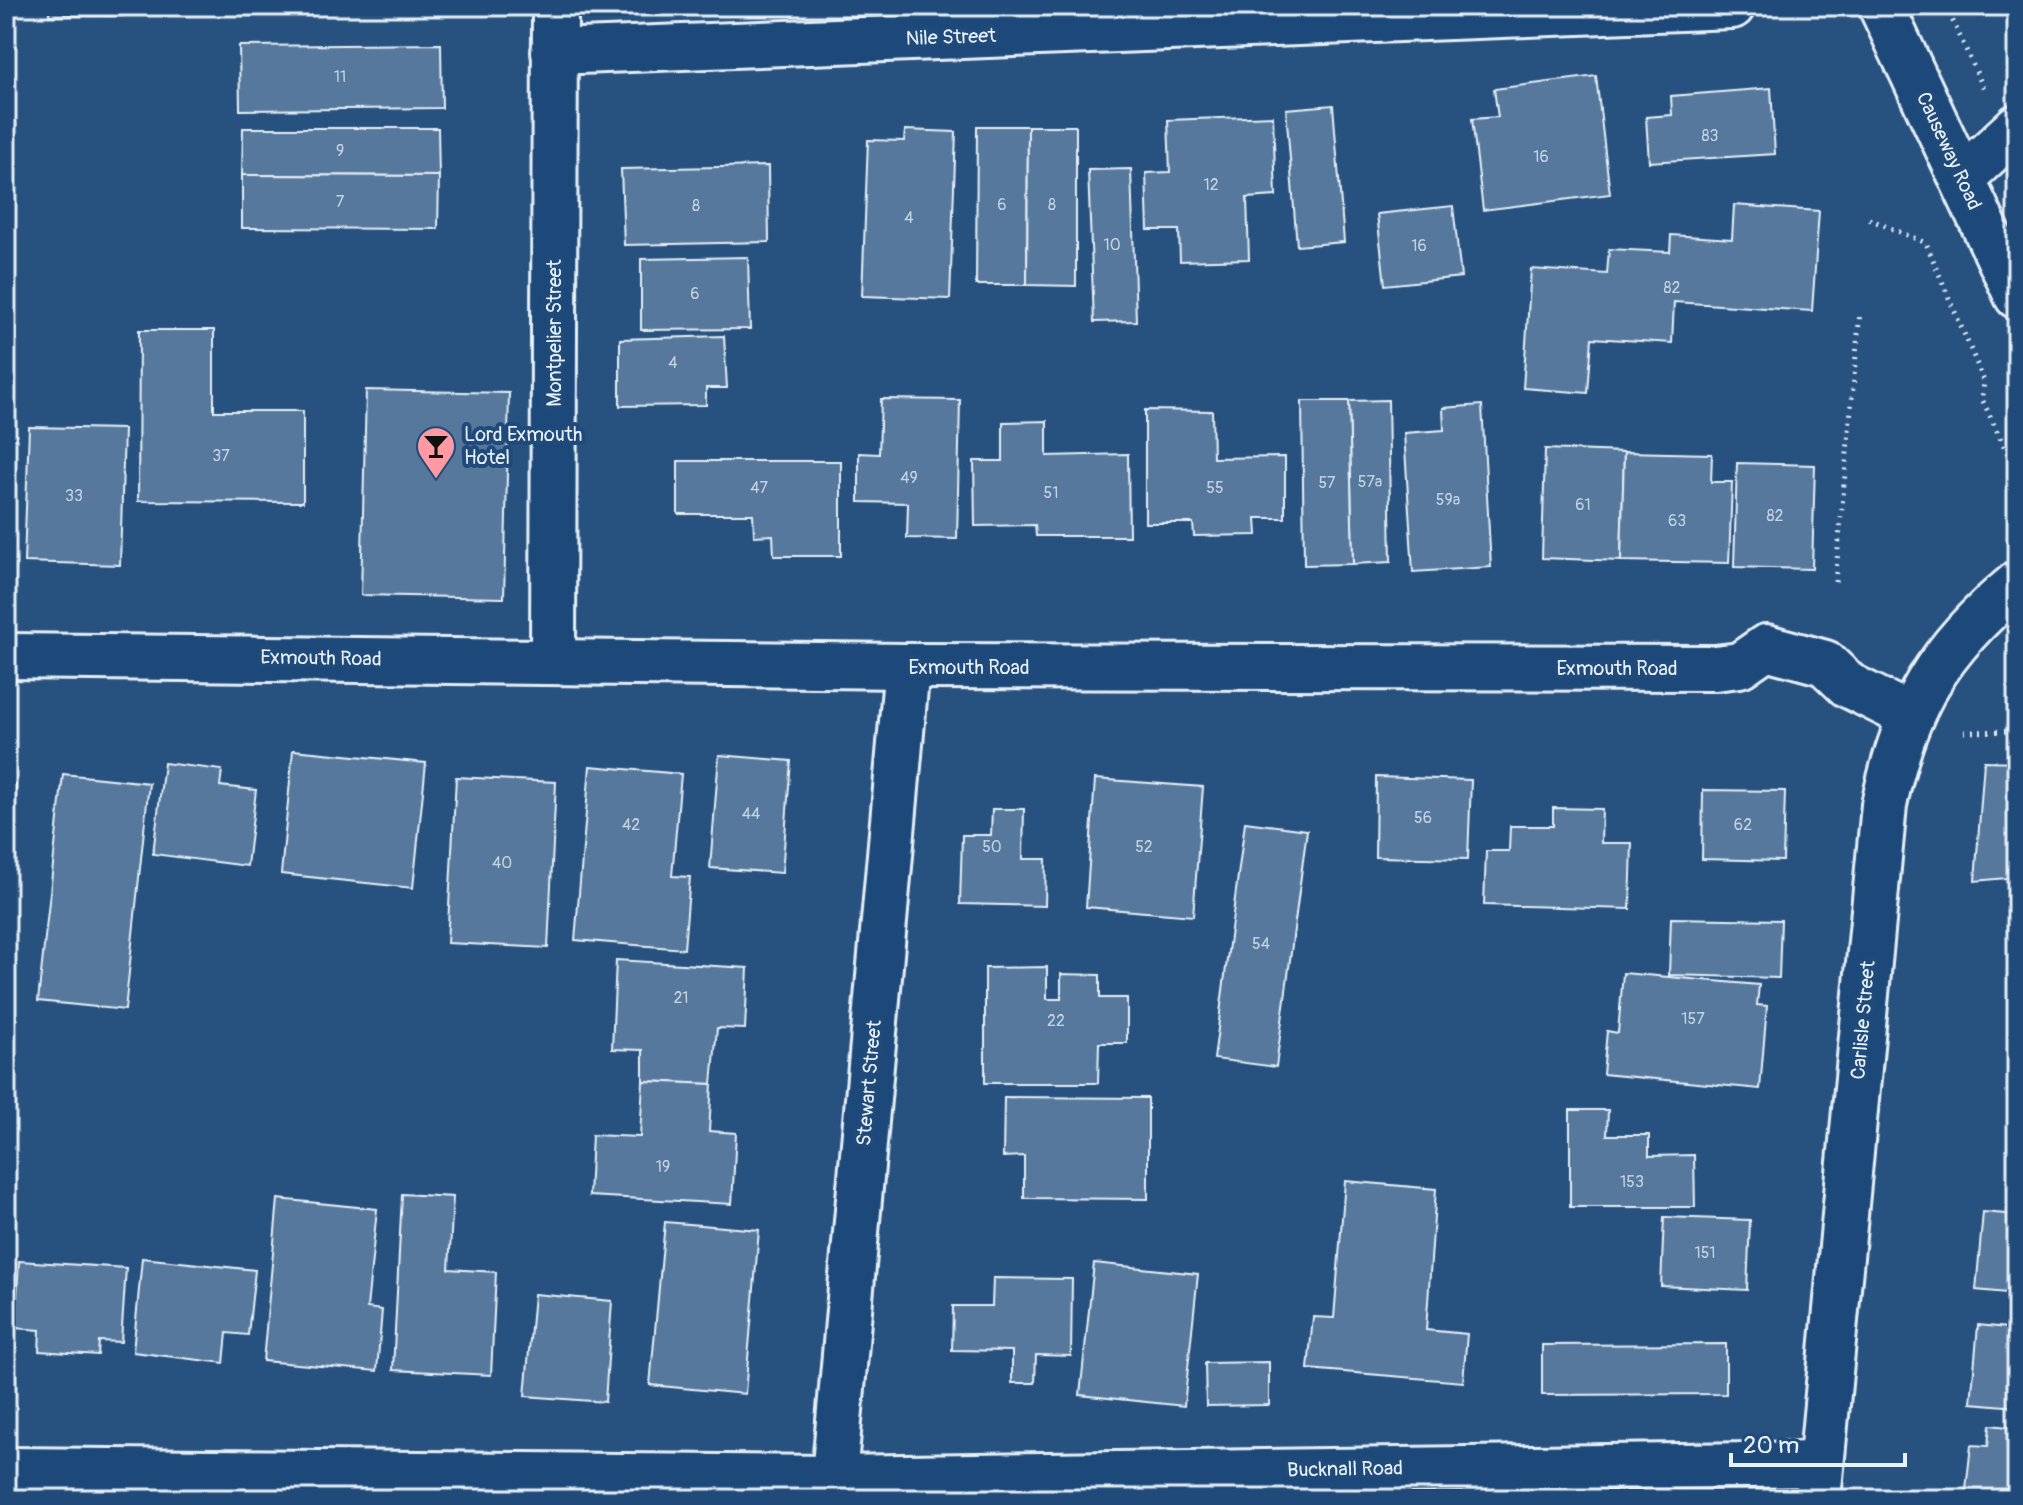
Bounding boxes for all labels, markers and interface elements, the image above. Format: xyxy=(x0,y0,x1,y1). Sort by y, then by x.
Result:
street label: Nile Street xyxy=(905,23,997,51)
house number: 11 xyxy=(334,67,346,87)
street label: Causeway Road xyxy=(1911,88,1987,214)
house number: 83 xyxy=(1702,126,1719,146)
house number: 9 xyxy=(336,141,344,161)
house number: 16 xyxy=(1533,147,1549,167)
house number: 12 xyxy=(1203,175,1219,195)
house number: 7 xyxy=(336,192,345,212)
house number: 6 xyxy=(997,195,1007,215)
house number: 8 xyxy=(1048,195,1056,215)
house number: 8 xyxy=(692,196,700,216)
house number: 4 xyxy=(904,208,914,228)
house number: 10 xyxy=(1103,235,1121,255)
house number: 16 xyxy=(1411,236,1427,256)
street label: Montpelier Street xyxy=(542,258,567,407)
house number: 82 xyxy=(1663,278,1681,298)
house number: 6 xyxy=(690,284,700,304)
house number: 4 xyxy=(668,353,678,373)
place label: Lord Exmouth Hotel xyxy=(464,422,582,470)
bar icon: Lord Exmouth Hotel xyxy=(415,425,457,480)
house number: 37 xyxy=(212,446,230,466)
house number: 49 xyxy=(900,468,918,488)
house number: 57a xyxy=(1358,472,1382,492)
house number: 57 xyxy=(1318,473,1336,493)
house number: 47 xyxy=(750,478,768,498)
house number: 55 xyxy=(1206,478,1224,498)
house number: 51 xyxy=(1044,483,1058,503)
house number: 33 xyxy=(65,486,83,506)
house number: 59a xyxy=(1436,490,1460,510)
house number: 61 xyxy=(1575,495,1591,515)
house number: 82 xyxy=(1766,506,1784,526)
house number: 63 xyxy=(1668,511,1686,531)
street label: Exmouth Road xyxy=(260,644,382,672)
street label: Exmouth Road xyxy=(908,655,1030,680)
street label: Exmouth Road xyxy=(1556,656,1678,681)
house number: 44 xyxy=(742,804,760,824)
house number: 56 xyxy=(1414,808,1432,828)
house number: 42 xyxy=(622,815,640,835)
house number: 62 xyxy=(1734,815,1752,835)
house number: 50 xyxy=(982,837,1002,857)
house number: 52 xyxy=(1135,837,1153,857)
house number: 40 xyxy=(492,853,512,873)
house number: 54 xyxy=(1252,934,1270,954)
street label: Carlisle Street xyxy=(1845,959,1881,1080)
house number: 21 xyxy=(673,988,689,1008)
house number: 157 xyxy=(1681,1009,1705,1029)
house number: 22 xyxy=(1047,1011,1065,1031)
street label: Stewart Street xyxy=(851,1018,887,1147)
house number: 19 xyxy=(656,1157,670,1177)
house number: 153 xyxy=(1620,1172,1644,1192)
house number: 151 xyxy=(1694,1243,1716,1263)
scale bar xyxy=(1731,1417,1905,1467)
text: 20 m xyxy=(1743,1431,1799,1460)
street label: Bucknall Road xyxy=(1287,1455,1403,1483)

